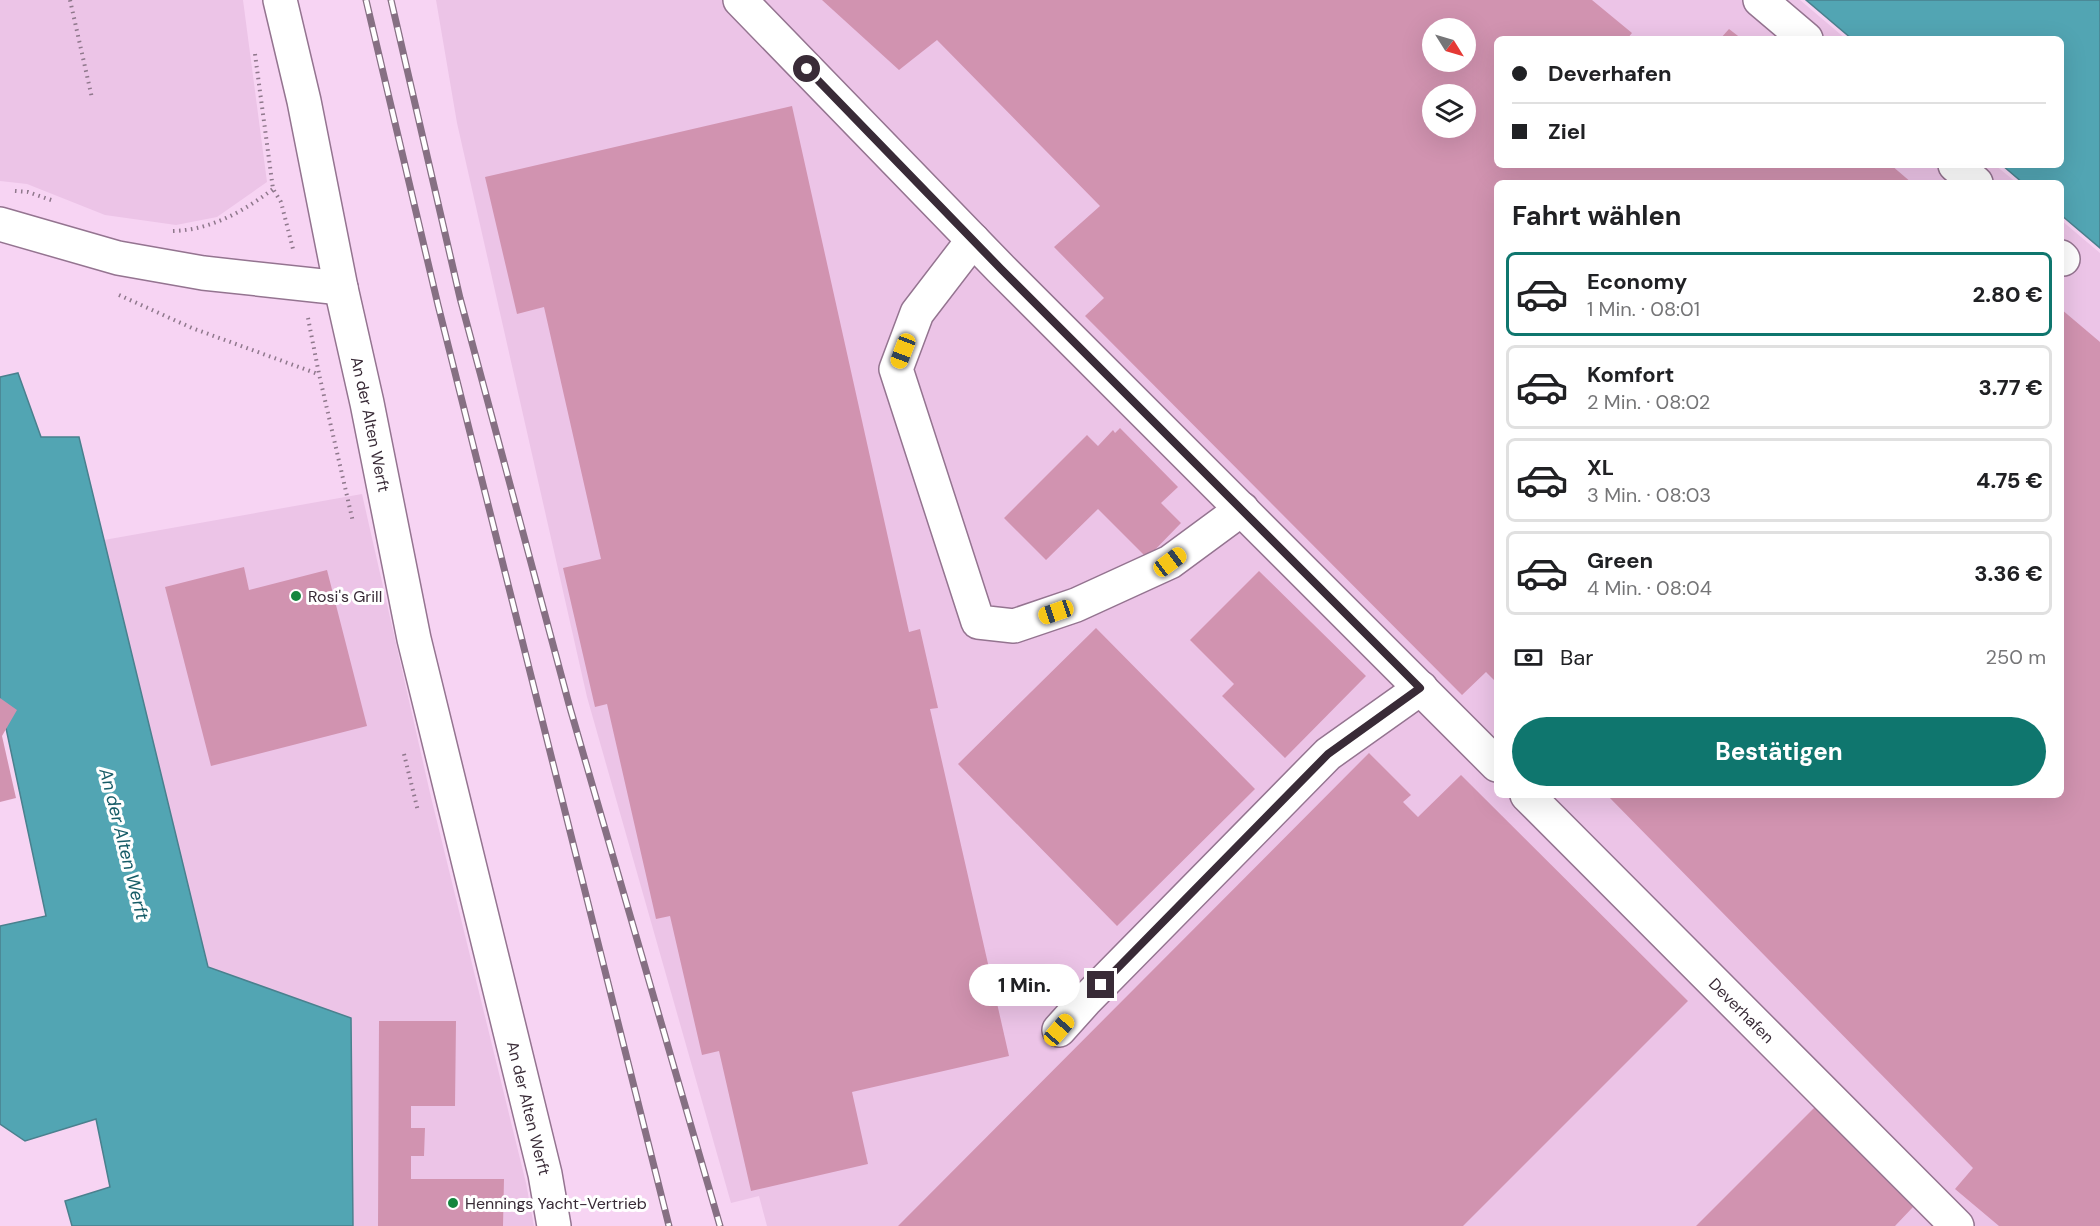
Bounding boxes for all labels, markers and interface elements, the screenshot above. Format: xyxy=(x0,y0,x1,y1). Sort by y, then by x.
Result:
north arrow xyxy=(1422,18,1476,72)
map controls xyxy=(1422,18,1476,138)
route start xyxy=(793,55,820,82)
text: Deverhafen xyxy=(1548,59,1672,88)
button: layers xyxy=(1422,84,1476,138)
text: Ziel xyxy=(1548,117,1586,146)
text: Fahrt wählen xyxy=(1512,198,1682,233)
icon: car xyxy=(1515,267,1569,321)
text: Economy xyxy=(1587,267,1687,296)
text: 2.80 € xyxy=(1973,280,2043,309)
text: 1 Min. · 08:01 xyxy=(1587,296,1700,322)
car xyxy=(888,331,918,371)
street label: An der Alten Werft xyxy=(346,355,394,494)
icon: car xyxy=(1515,360,1569,414)
text: Komfort xyxy=(1587,360,1674,389)
text: 3.77 € xyxy=(1979,373,2043,402)
text: 2 Min. · 08:02 xyxy=(1587,389,1710,415)
icon: car xyxy=(1515,453,1569,507)
text: XL xyxy=(1587,453,1614,482)
text: 4.75 € xyxy=(1976,466,2043,495)
text: 3 Min. · 08:03 xyxy=(1587,482,1711,508)
car xyxy=(1150,544,1190,580)
icon: car xyxy=(1515,546,1569,600)
text: Green xyxy=(1587,546,1653,575)
text: 3.36 € xyxy=(1974,559,2043,588)
text: 4 Min. · 08:04 xyxy=(1587,575,1712,601)
place label: Rosi's Grill xyxy=(308,586,382,607)
marker: Rosi's Grill xyxy=(289,589,303,603)
car xyxy=(1036,598,1076,626)
icon: cash xyxy=(1512,641,1545,674)
text: Bar xyxy=(1560,643,1593,672)
text: 250 m xyxy=(1985,644,2046,670)
button: Bestätigen xyxy=(1512,717,2046,786)
water label: An der Alten Werft xyxy=(93,765,155,923)
callout: 1 Min. xyxy=(969,964,1080,1006)
route end xyxy=(1087,971,1114,998)
text: 1 Min. xyxy=(998,972,1051,998)
street label: Deverhafen xyxy=(1704,973,1779,1048)
car xyxy=(1040,1011,1078,1049)
street label: An der Alten Werft xyxy=(502,1039,555,1178)
place label: Hennings Yacht-Vertrieb xyxy=(465,1193,647,1214)
marker: Hennings Yacht-Vertrieb xyxy=(446,1196,460,1210)

